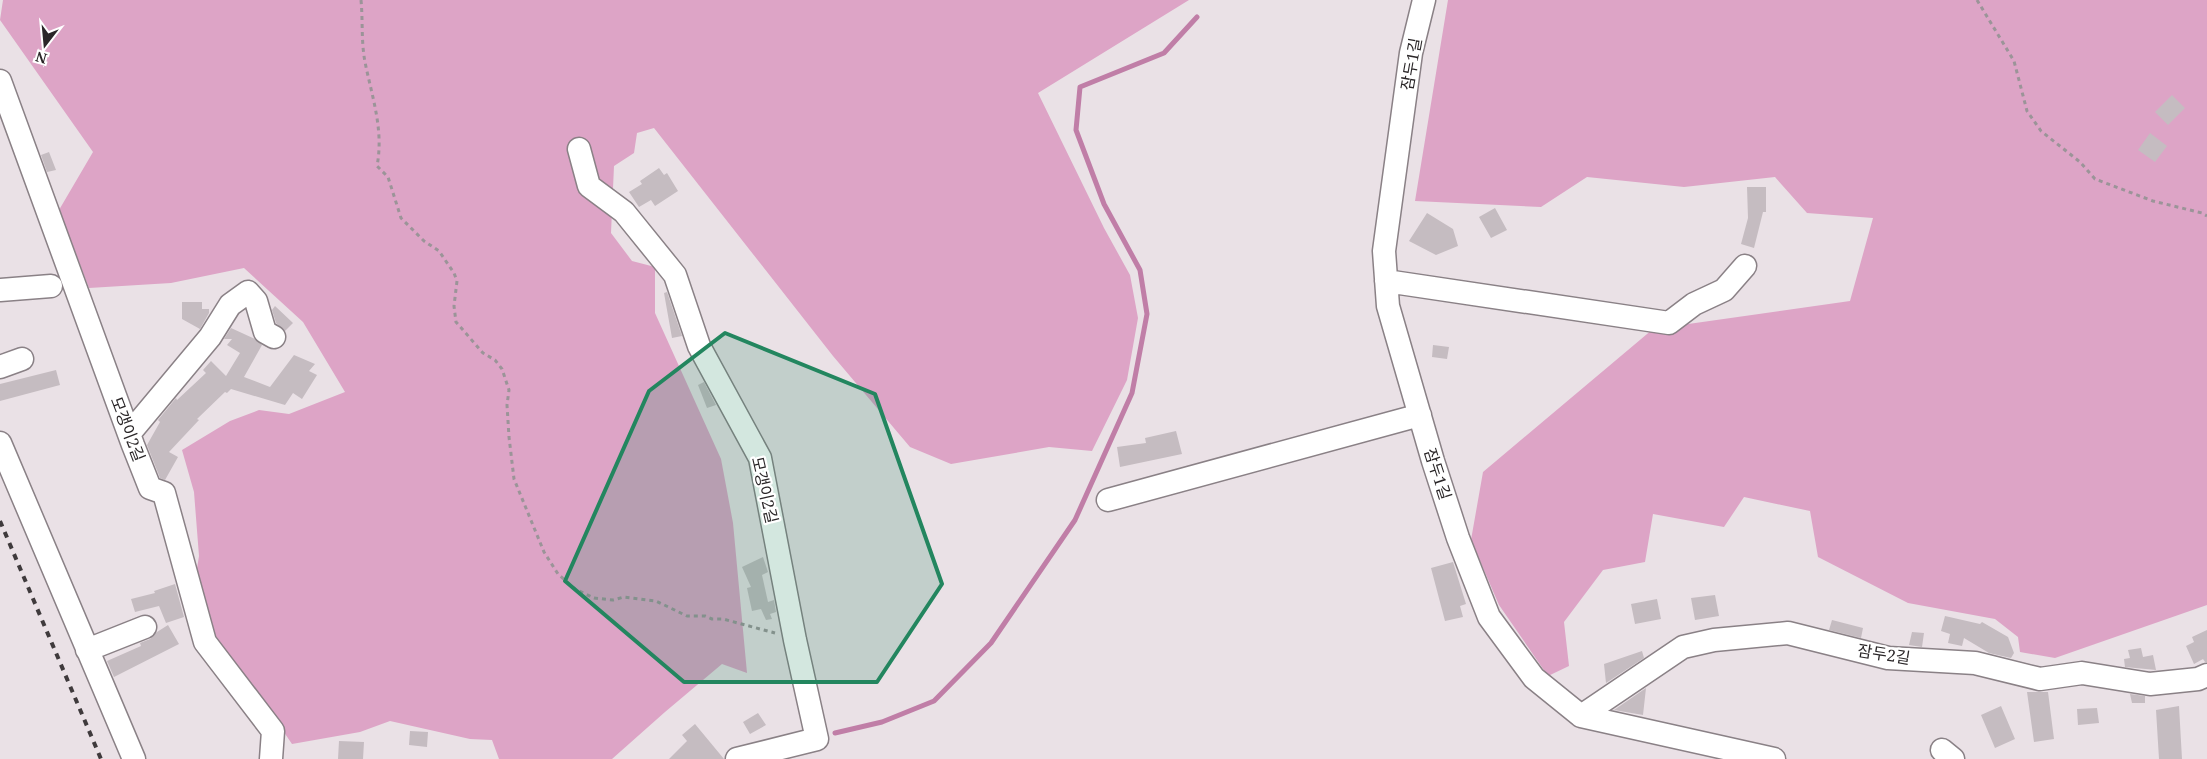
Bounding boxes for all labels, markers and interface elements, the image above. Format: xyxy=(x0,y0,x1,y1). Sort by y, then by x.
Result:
north arrow xyxy=(20,20,70,70)
street label: 잠두1길 xyxy=(1396,36,1426,92)
text: N xyxy=(33,47,49,69)
street label: 모갱이2길 xyxy=(106,393,150,465)
street label: 잠두1길 xyxy=(1419,445,1457,503)
street label: 모갱이2길 xyxy=(747,454,783,526)
street label: 잠두2길 xyxy=(1856,639,1912,669)

